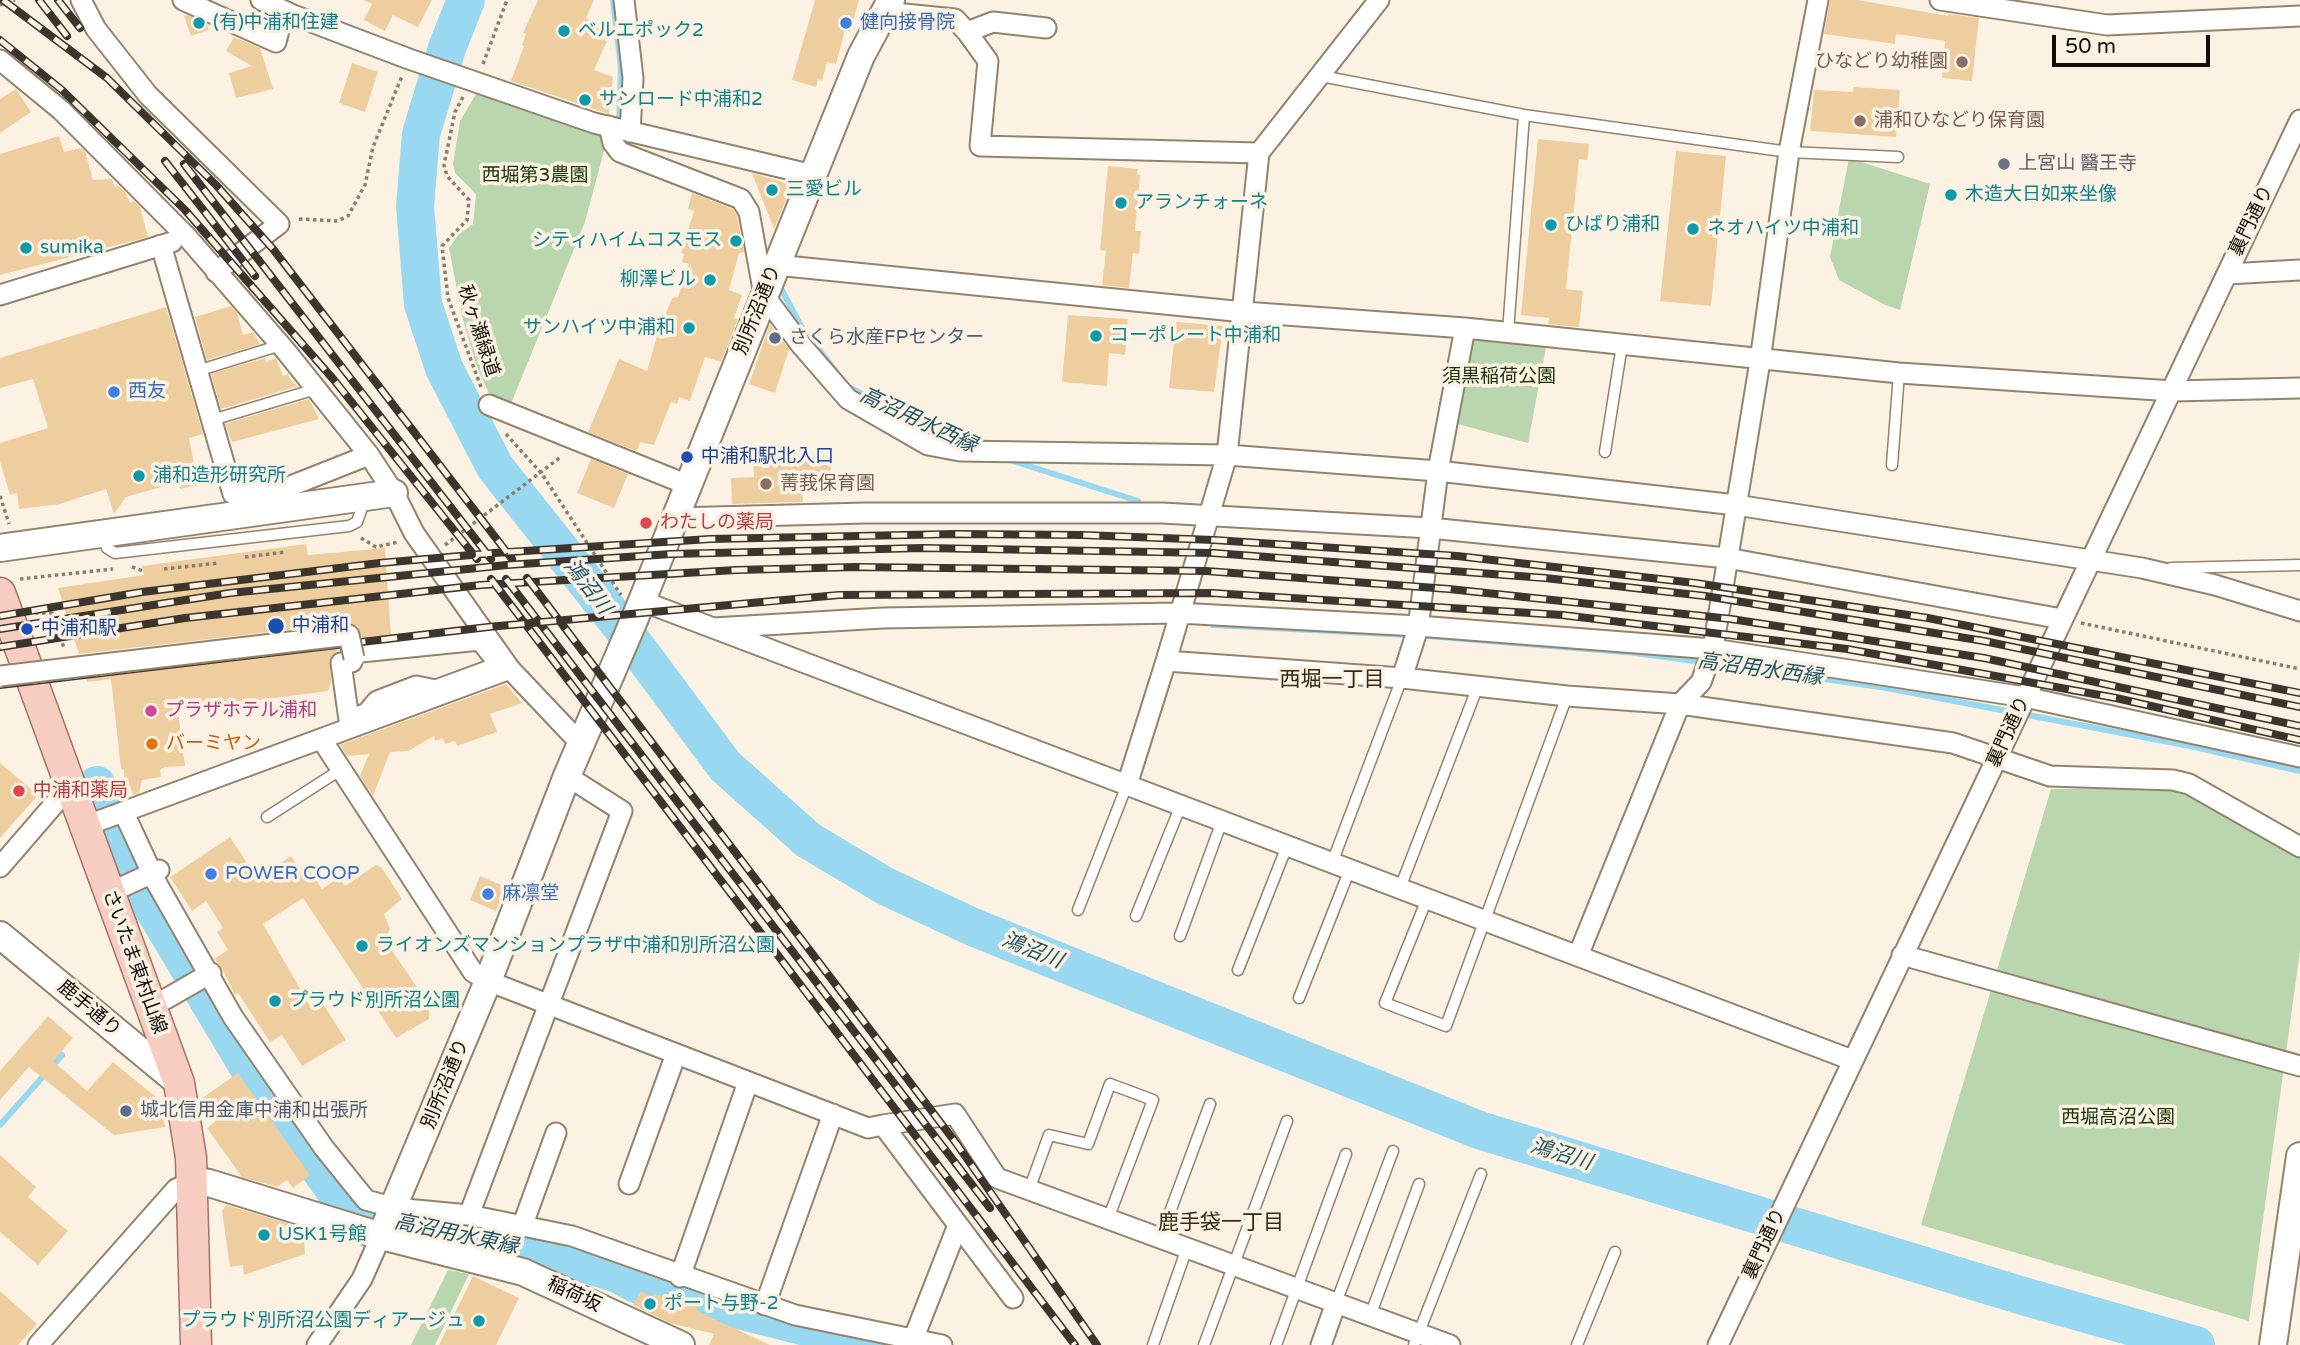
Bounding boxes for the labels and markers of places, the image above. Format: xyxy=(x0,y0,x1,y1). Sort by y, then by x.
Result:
place label: (有)中浦和住建 xyxy=(213,12,339,34)
place label: 健向接骨院 xyxy=(860,12,955,34)
marker: (有)中浦和住建 xyxy=(191,15,207,31)
marker: 健向接骨院 xyxy=(838,15,854,31)
place label: ベルエポック2 xyxy=(578,20,704,42)
marker: ベルエポック2 xyxy=(556,23,572,39)
place label: ひなどり幼稚園 xyxy=(1815,51,1948,73)
marker: ひなどり幼稚園 xyxy=(1954,54,1970,70)
place label: サンロード中浦和2 xyxy=(599,89,763,111)
marker: サンロード中浦和2 xyxy=(577,92,593,108)
place label: 浦和ひなどり保育園 xyxy=(1874,110,2045,132)
marker: 浦和ひなどり保育園 xyxy=(1852,113,1868,129)
place label: 上宮山 醫王寺 xyxy=(2018,153,2137,175)
marker: 上宮山 醫王寺 xyxy=(1996,156,2012,172)
place label: 三愛ビル xyxy=(786,179,862,201)
marker: 三愛ビル xyxy=(764,182,780,198)
place label: 木造大日如来坐像 xyxy=(1965,184,2117,206)
marker: 木造大日如来坐像 xyxy=(1943,187,1959,203)
place label: アランチォーネ xyxy=(1135,192,1268,214)
marker: アランチォーネ xyxy=(1113,195,1129,211)
place label: ひばり浦和 xyxy=(1565,214,1660,236)
marker: ひばり浦和 xyxy=(1543,217,1559,233)
place label: ネオハイツ中浦和 xyxy=(1707,218,1859,240)
marker: ネオハイツ中浦和 xyxy=(1685,221,1701,237)
place label: シティハイムコスモス xyxy=(532,230,722,252)
marker: シティハイムコスモス xyxy=(728,233,744,249)
place label: sumika xyxy=(40,237,104,259)
marker: sumika xyxy=(18,240,34,256)
place label: 柳澤ビル xyxy=(620,269,696,291)
marker: 柳澤ビル xyxy=(702,272,718,288)
place label: サンハイツ中浦和 xyxy=(523,317,675,339)
marker: サンハイツ中浦和 xyxy=(681,320,697,336)
place label: コーポレート中浦和 xyxy=(1110,325,1281,347)
place label: さくら水産FPセンター xyxy=(789,327,984,349)
marker: コーポレート中浦和 xyxy=(1088,328,1104,344)
marker: さくら水産FPセンター xyxy=(767,330,783,346)
place label: 西友 xyxy=(128,381,166,403)
marker: 西友 xyxy=(106,384,122,400)
place label: 中浦和駅北入口 xyxy=(701,446,834,468)
marker: 中浦和駅北入口 xyxy=(679,449,695,465)
place label: 浦和造形研究所 xyxy=(153,465,286,487)
marker: 浦和造形研究所 xyxy=(131,468,147,484)
place label: 菁莪保育園 xyxy=(780,473,875,495)
marker: 菁莪保育園 xyxy=(758,476,774,492)
place label: わたしの薬局 xyxy=(660,512,774,534)
marker: わたしの薬局 xyxy=(638,515,654,531)
place label: 中浦和 xyxy=(292,615,349,637)
marker: 中浦和 xyxy=(266,616,286,636)
place label: 中浦和駅 xyxy=(41,618,117,640)
marker: 中浦和駅 xyxy=(19,621,35,637)
place label: プラザホテル浦和 xyxy=(165,700,317,722)
marker: プラザホテル浦和 xyxy=(143,703,159,719)
place label: バーミヤン xyxy=(166,733,261,755)
marker: バーミヤン xyxy=(144,736,160,752)
place label: 中浦和薬局 xyxy=(33,780,128,802)
marker: 中浦和薬局 xyxy=(11,783,27,799)
place label: POWER COOP xyxy=(225,863,359,885)
marker: POWER COOP xyxy=(203,866,219,882)
place label: 麻凛堂 xyxy=(502,883,559,905)
marker: 麻凛堂 xyxy=(480,886,496,902)
place label: ライオンズマンションプラザ中浦和別所沼公園 xyxy=(376,935,775,957)
marker: ライオンズマンションプラザ中浦和別所沼公園 xyxy=(354,938,370,954)
place label: プラウド別所沼公園 xyxy=(289,990,460,1012)
marker: プラウド別所沼公園 xyxy=(267,993,283,1009)
place label: 城北信用金庫中浦和出張所 xyxy=(140,1100,368,1122)
marker: 城北信用金庫中浦和出張所 xyxy=(118,1103,134,1119)
place label: USK1号館 xyxy=(278,1224,367,1246)
marker: USK1号館 xyxy=(256,1227,272,1243)
place label: ポート与野-2 xyxy=(664,1293,779,1315)
marker: ポート与野-2 xyxy=(642,1296,658,1312)
place label: プラウド別所沼公園ディアージュ xyxy=(181,1310,465,1332)
marker: プラウド別所沼公園ディアージュ xyxy=(471,1313,487,1329)

